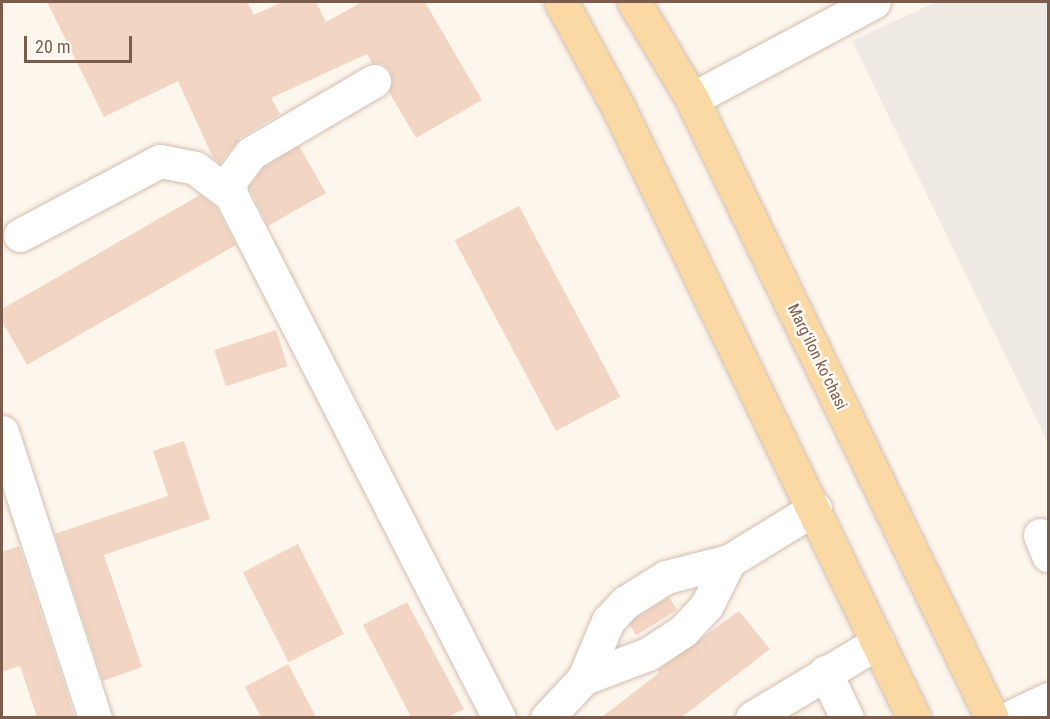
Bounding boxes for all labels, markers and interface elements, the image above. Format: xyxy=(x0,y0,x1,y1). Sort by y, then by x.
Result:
scale bar xyxy=(27,24,135,62)
text: 20 m xyxy=(35,36,70,57)
street label: Margʻilon koʻchasi xyxy=(783,301,851,413)

